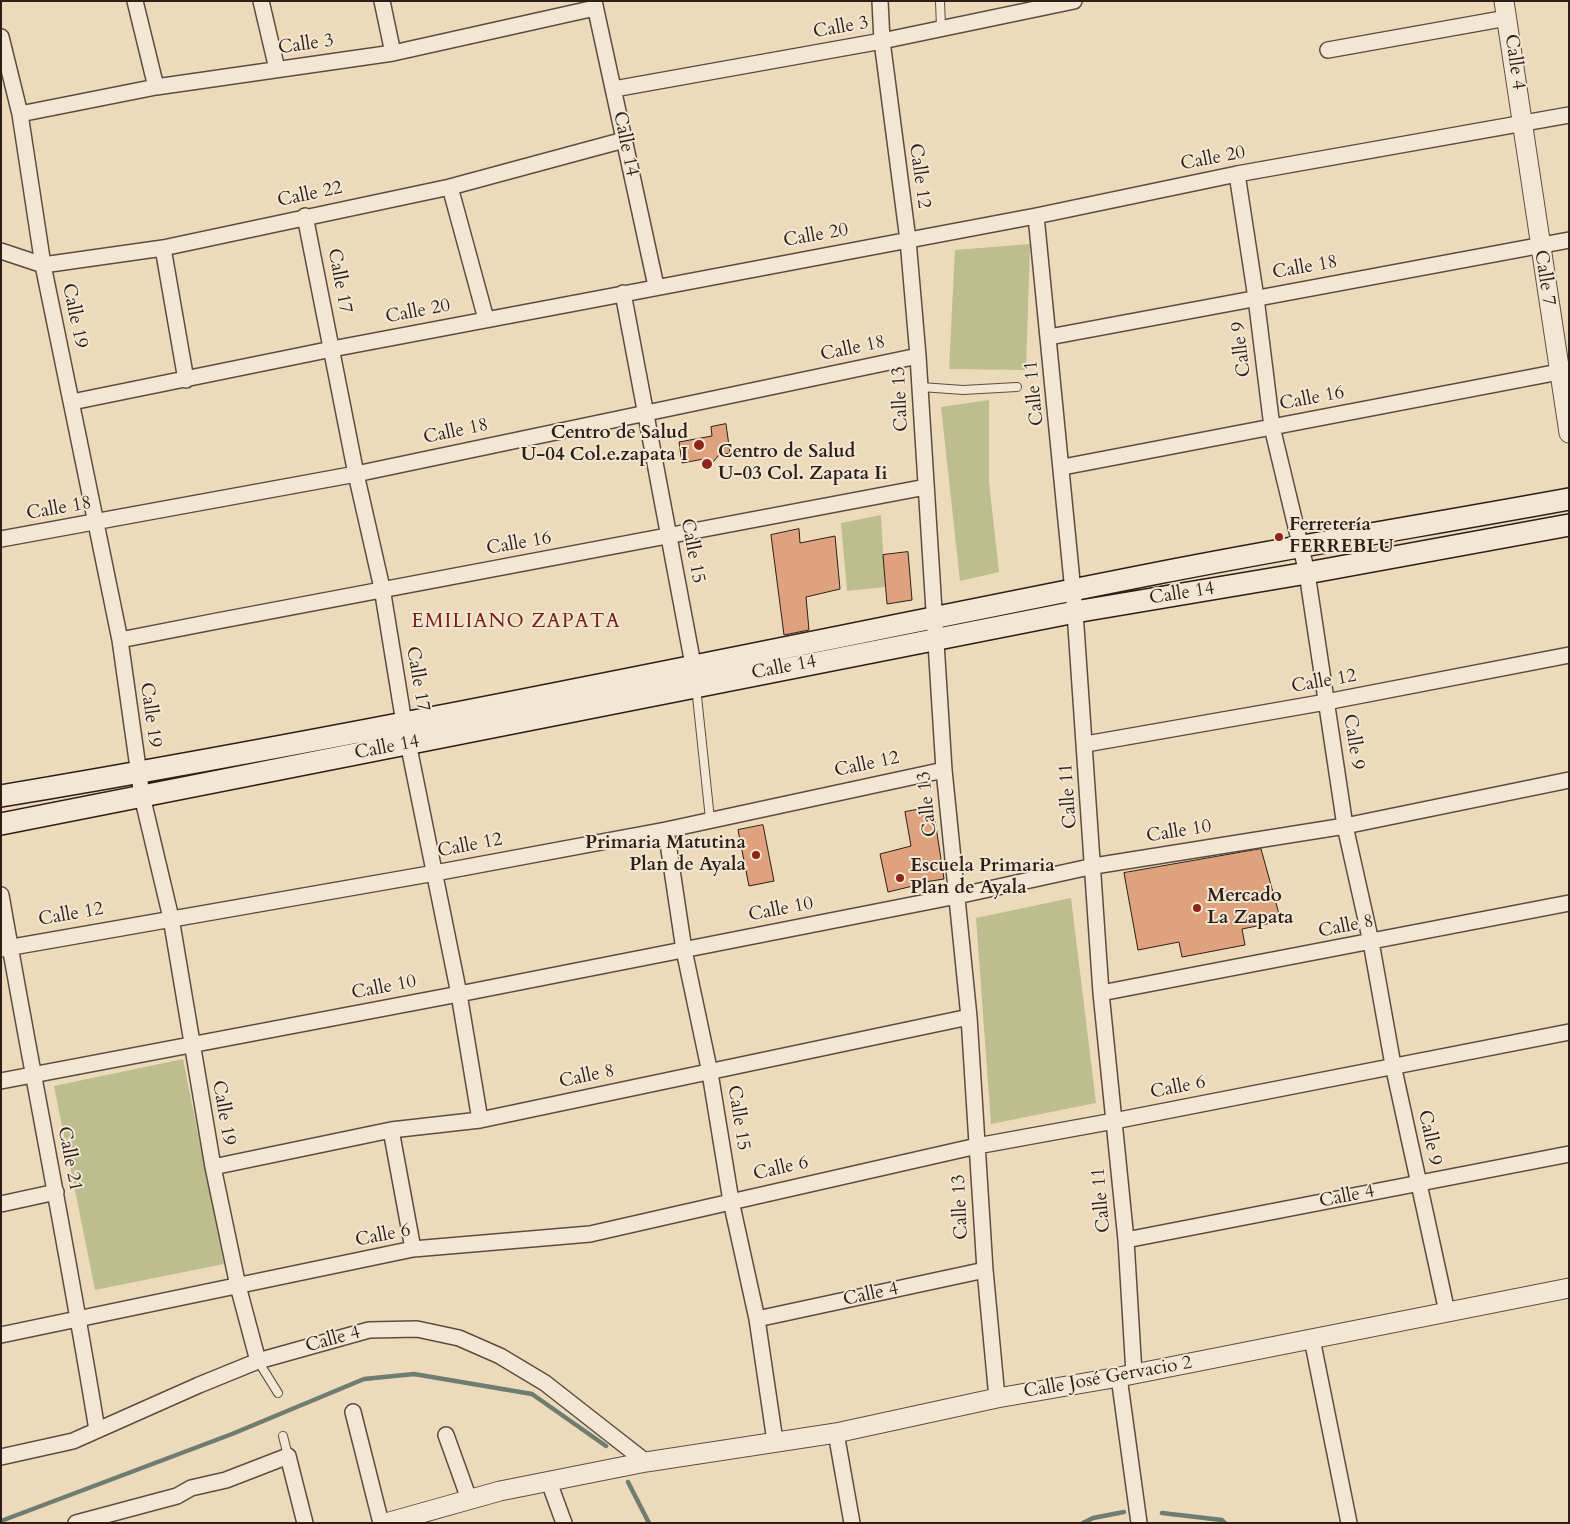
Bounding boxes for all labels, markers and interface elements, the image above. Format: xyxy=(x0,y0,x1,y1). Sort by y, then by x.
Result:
street label: Calle 3 xyxy=(812,12,870,44)
street label: Calle 3 xyxy=(277,30,335,60)
street label: Calle 4 xyxy=(1499,33,1529,91)
street label: Calle 14 xyxy=(607,110,643,178)
street label: Calle 12 xyxy=(903,142,935,210)
street label: Calle 20 xyxy=(1179,142,1247,176)
street label: Calle 22 xyxy=(276,177,344,213)
street label: Calle 20 xyxy=(782,219,850,253)
street label: Calle 17 xyxy=(322,247,356,315)
street label: Calle 7 xyxy=(1528,249,1560,307)
street label: Calle 18 xyxy=(1271,251,1339,285)
street label: Calle 19 xyxy=(56,282,92,350)
street label: Calle 20 xyxy=(384,295,452,329)
street label: Calle 9 xyxy=(1227,320,1257,378)
street label: Calle 18 xyxy=(819,331,887,367)
street label: Calle 11 xyxy=(1020,359,1050,427)
street label: Calle 13 xyxy=(888,366,914,432)
street label: Calle 16 xyxy=(1278,382,1346,416)
street label: Calle 18 xyxy=(422,414,490,450)
place label: Centro de Salud U-04 Col.e.zapata I xyxy=(521,423,688,467)
marker: Centro de Salud U-04 Col.e.zapata I xyxy=(692,438,706,452)
place label: Centro de Salud U-03 Col. Zapata Ii xyxy=(718,442,888,486)
marker: Centro de Salud U-03 Col. Zapata Ii xyxy=(700,457,714,471)
street label: Calle 18 xyxy=(25,492,93,526)
place label: Ferretería FERREBLU xyxy=(1289,515,1394,559)
street label: Calle 15 xyxy=(675,517,709,585)
street label: Calle 16 xyxy=(485,527,553,561)
marker: Ferretería FERREBLU xyxy=(1273,531,1285,543)
street label: Calle 14 xyxy=(1148,578,1216,610)
district label: EMILIANO ZAPATA xyxy=(409,610,623,634)
street label: Calle 17 xyxy=(400,645,434,713)
street label: Calle 14 xyxy=(750,651,818,685)
street label: Calle 12 xyxy=(1290,665,1358,699)
street label: Calle 19 xyxy=(134,681,166,749)
street label: Calle 9 xyxy=(1337,713,1369,771)
street label: Calle 14 xyxy=(353,731,421,765)
street label: Calle 12 xyxy=(833,747,901,783)
street label: Calle 11 xyxy=(1055,762,1083,830)
street label: Calle 13 xyxy=(913,770,943,838)
street label: Calle 10 xyxy=(1145,816,1213,848)
street label: Calle 12 xyxy=(436,829,504,863)
place label: Primaria Matutina Plan de Ayala xyxy=(585,833,746,877)
marker: Primaria Matutina Plan de Ayala xyxy=(750,849,762,861)
place label: Escuela Primaria Plan de Ayala xyxy=(910,856,1055,900)
marker: Escuela Primaria Plan de Ayala xyxy=(894,872,906,884)
place label: Mercado La Zapata xyxy=(1207,886,1294,930)
street label: Calle 10 xyxy=(747,893,815,927)
street label: Calle 12 xyxy=(37,898,105,932)
marker: Mercado La Zapata xyxy=(1191,902,1203,914)
street label: Calle 8 xyxy=(1316,910,1376,944)
street label: Calle 10 xyxy=(350,971,418,1005)
street label: Calle 8 xyxy=(557,1060,617,1094)
street label: Calle 6 xyxy=(1148,1071,1208,1105)
street label: Calle 19 xyxy=(206,1079,240,1147)
street label: Calle 15 xyxy=(722,1084,754,1152)
street label: Calle 9 xyxy=(1412,1108,1446,1168)
street label: Calle 21 xyxy=(52,1125,86,1193)
street label: Calle 6 xyxy=(751,1152,811,1186)
street label: Calle 11 xyxy=(1088,1166,1116,1234)
street label: Calle 13 xyxy=(948,1174,974,1240)
street label: Calle 4 xyxy=(1317,1180,1377,1214)
street label: Calle 6 xyxy=(353,1219,413,1253)
street label: Calle 4 xyxy=(841,1278,901,1312)
street label: Calle 4 xyxy=(303,1322,363,1358)
street label: Calle José Gervacio 2 xyxy=(1022,1352,1194,1404)

